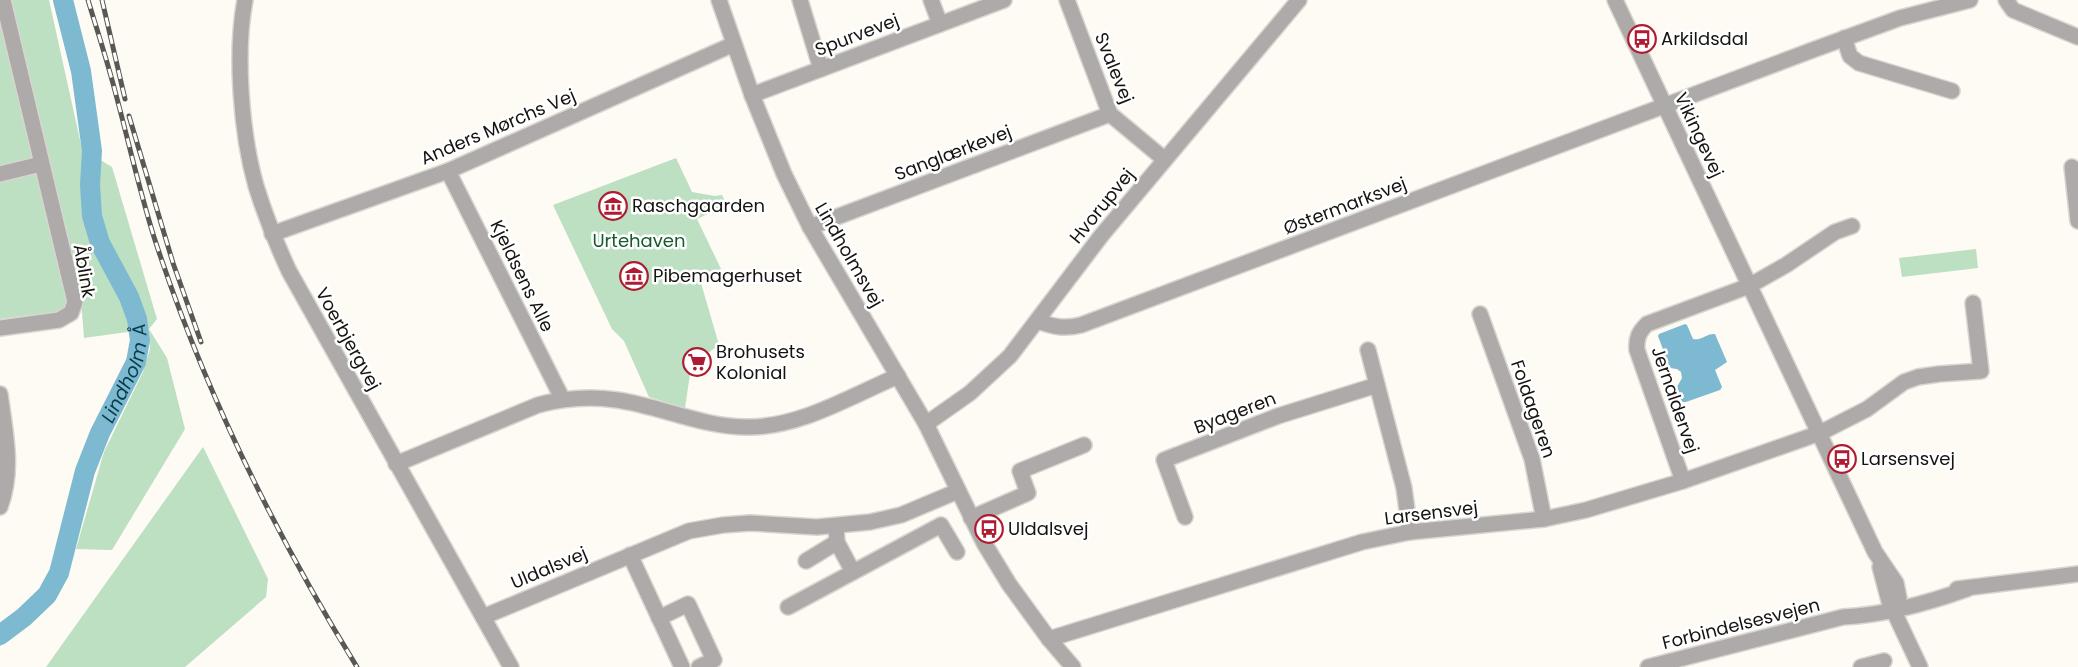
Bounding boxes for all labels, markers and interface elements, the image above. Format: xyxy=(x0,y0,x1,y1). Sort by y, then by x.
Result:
street label: Spurvevej xyxy=(811,7,902,62)
bus stop icon: Arkildsdal xyxy=(1627,24,1657,54)
place label: Arkildsdal xyxy=(1661,26,1748,51)
street label: Svalevej xyxy=(1089,29,1140,107)
street label: Anders Mørchs Vej xyxy=(416,83,579,170)
street label: Vikingevej xyxy=(1669,88,1730,181)
street label: Sanglærkevej xyxy=(891,119,1015,186)
street label: Hvorupvej xyxy=(1064,163,1140,249)
street label: Østermarksvej xyxy=(1280,171,1410,240)
museum icon: Raschgaarden xyxy=(598,191,628,221)
place label: Raschgaarden xyxy=(632,193,765,218)
street label: Lindholmsvej xyxy=(809,198,890,312)
street label: Kjeldsens Alle xyxy=(485,216,560,336)
park label: Urtehaven xyxy=(592,228,686,253)
street label: Åblink xyxy=(67,242,102,300)
museum icon: Pibemagerhuset xyxy=(619,261,649,291)
place label: Pibemagerhuset xyxy=(653,263,802,288)
street label: Voerbjergvej xyxy=(310,283,387,395)
water label: Lindholm Å xyxy=(95,322,154,427)
place label: Brohusets Kolonial xyxy=(716,339,805,385)
street label: Jernaldervej xyxy=(1646,343,1705,457)
supermarket icon: Brohusets Kolonial xyxy=(682,347,712,377)
street label: Foldageren xyxy=(1505,357,1562,461)
street label: Byageren xyxy=(1190,385,1279,440)
bus stop icon: Larsensvej xyxy=(1827,444,1857,474)
place label: Larsensvej xyxy=(1861,446,1955,471)
street label: Larsensvej xyxy=(1383,494,1479,531)
bus stop icon: Uldalsvej xyxy=(974,514,1004,544)
place label: Uldalsvej xyxy=(1008,516,1088,541)
street label: Uldalsvej xyxy=(507,540,591,595)
street label: Forbindelsesvejen xyxy=(1659,592,1822,655)

